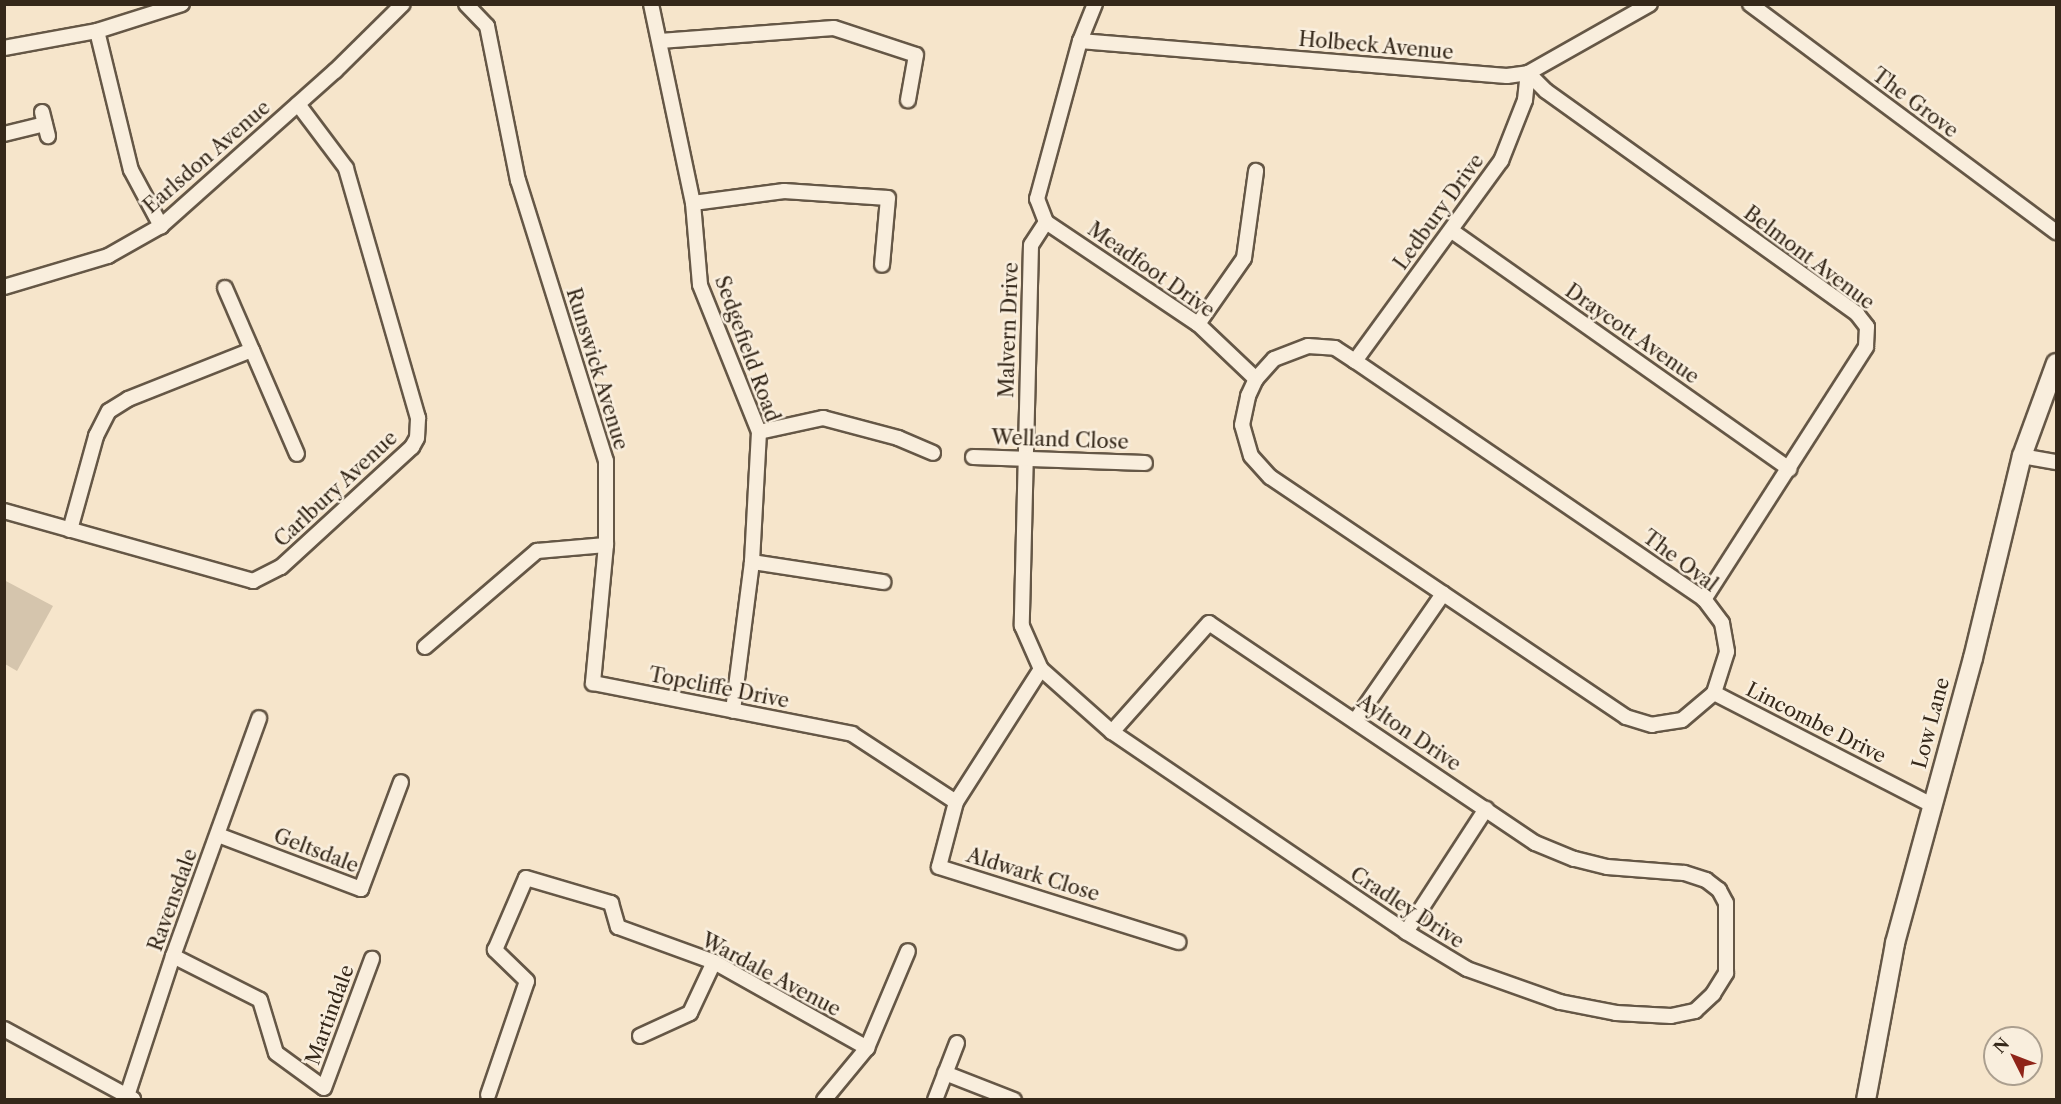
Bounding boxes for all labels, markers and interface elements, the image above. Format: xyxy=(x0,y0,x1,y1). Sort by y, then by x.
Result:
street label: Holbeck Avenue xyxy=(1297,27,1455,65)
street label: The Grove xyxy=(1867,63,1963,143)
street label: Earlsdon Avenue xyxy=(138,95,276,219)
street label: Ledbury Drive xyxy=(1389,149,1489,275)
street label: Belmont Avenue xyxy=(1739,201,1879,315)
street label: Meadfoot Drive xyxy=(1083,217,1219,323)
street label: Malvern Drive xyxy=(995,262,1023,398)
street label: Sedgefield Road xyxy=(709,273,785,425)
street label: Draycott Avenue xyxy=(1560,279,1704,389)
street label: Runswick Avenue xyxy=(561,285,633,453)
street label: Carlbury Avenue xyxy=(269,425,403,553)
street label: Welland Close xyxy=(991,426,1129,454)
street label: The Oval xyxy=(1638,525,1722,597)
street label: Topcliffe Drive xyxy=(647,663,791,713)
street label: Low Lane xyxy=(1907,674,1955,772)
street label: Lincombe Drive xyxy=(1742,677,1890,769)
street label: Aylton Drive xyxy=(1353,690,1465,776)
street label: Geltsdale xyxy=(270,824,362,878)
street label: Aldwark Close xyxy=(963,843,1103,907)
street label: Ravensdale xyxy=(143,846,203,954)
street label: Cradley Drive xyxy=(1345,862,1469,954)
street label: Wardale Avenue xyxy=(697,928,845,1022)
street label: Martindale xyxy=(301,962,359,1068)
north arrow xyxy=(1983,1026,2043,1086)
text: N xyxy=(1989,1033,2013,1057)

